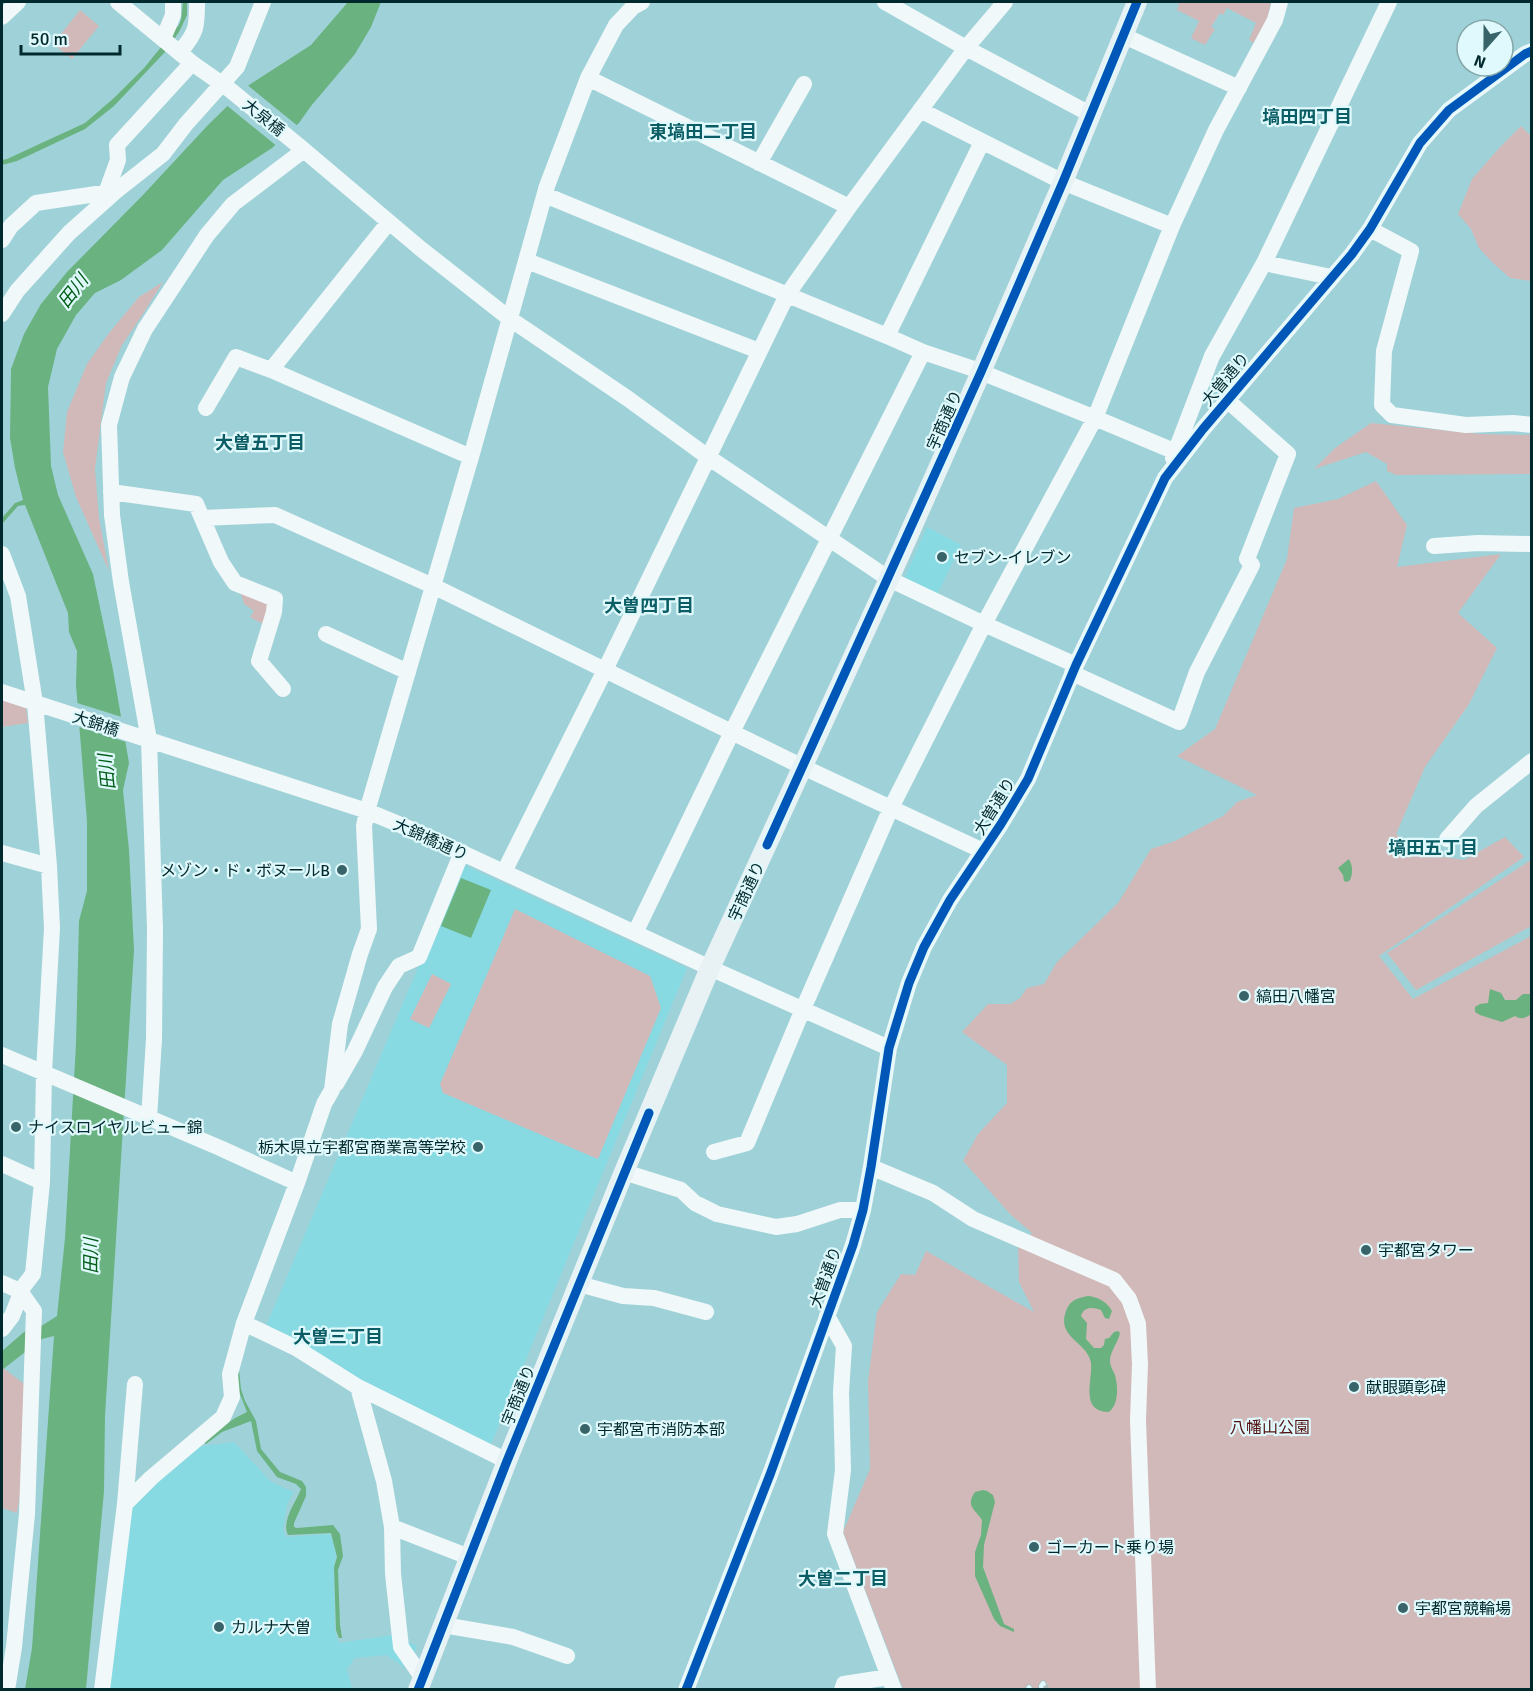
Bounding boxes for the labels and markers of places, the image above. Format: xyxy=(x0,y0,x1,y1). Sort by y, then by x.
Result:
place label: セブン-イレブン xyxy=(954,548,1072,568)
marker: セブン-イレブン xyxy=(935,550,949,564)
place label: メゾン・ド・ボヌールB xyxy=(160,861,330,881)
marker: メゾン・ド・ボヌールB xyxy=(335,863,349,877)
place label: 縞田八幡宮 xyxy=(1256,987,1336,1007)
marker: 縞田八幡宮 xyxy=(1237,989,1251,1003)
place label: ナイスロイヤルビュー錦 xyxy=(28,1118,203,1138)
marker: ナイスロイヤルビュー錦 xyxy=(9,1120,23,1134)
place label: 栃木県立宇都宮商業高等学校 xyxy=(258,1138,466,1158)
marker: 栃木県立宇都宮商業高等学校 xyxy=(471,1140,485,1154)
place label: 宇都宮タワー xyxy=(1378,1241,1474,1261)
marker: 宇都宮タワー xyxy=(1359,1243,1373,1257)
place label: 献眼顕彰碑 xyxy=(1366,1378,1446,1398)
marker: 献眼顕彰碑 xyxy=(1347,1380,1361,1394)
place label: 宇都宮市消防本部 xyxy=(597,1420,725,1440)
marker: 宇都宮市消防本部 xyxy=(578,1422,592,1436)
place label: ゴーカート乗り場 xyxy=(1046,1538,1174,1558)
marker: ゴーカート乗り場 xyxy=(1027,1540,1041,1554)
place label: 宇都宮競輪場 xyxy=(1415,1599,1511,1619)
marker: 宇都宮競輪場 xyxy=(1396,1601,1410,1615)
place label: カルナ大曽 xyxy=(231,1618,311,1638)
marker: カルナ大曽 xyxy=(212,1620,226,1634)

